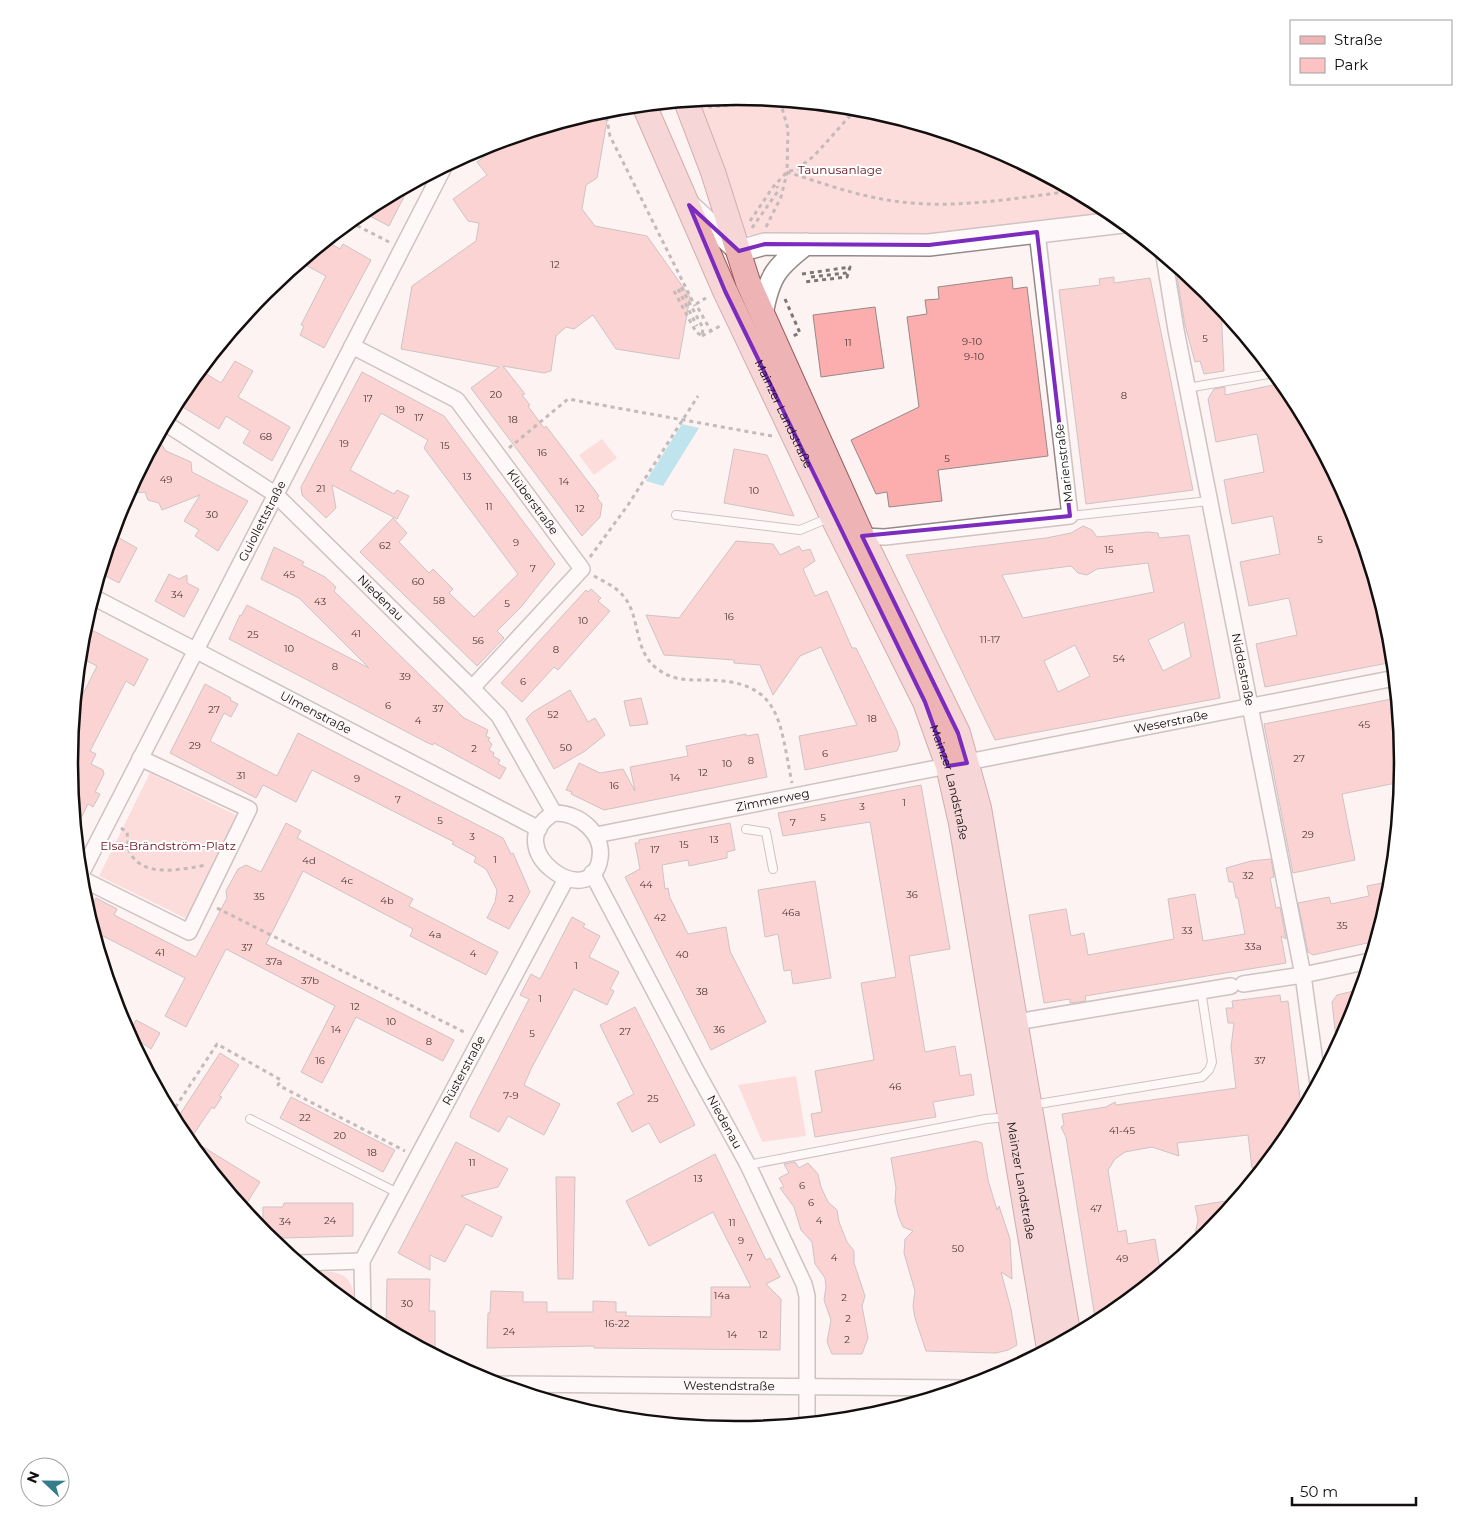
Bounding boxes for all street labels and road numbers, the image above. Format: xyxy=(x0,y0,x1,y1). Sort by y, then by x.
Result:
street label: Mainzer Landstraße xyxy=(752,357,816,471)
street label: Marienstraße xyxy=(1051,423,1076,503)
street label: Klüberstraße xyxy=(504,466,562,537)
street label: Guiollettstraße xyxy=(235,478,289,564)
street label: Niedenau xyxy=(355,572,407,624)
street label: Niddastraße xyxy=(1229,632,1258,707)
street label: Ulmenstraße xyxy=(278,688,354,737)
street label: Weserstraße xyxy=(1133,707,1209,736)
street label: Mainzer Landstraße xyxy=(927,722,972,841)
street label: Zimmerweg xyxy=(734,785,811,814)
street label: Rüsterstraße xyxy=(439,1033,488,1108)
street label: Niedenau xyxy=(704,1092,746,1151)
street label: Mainzer Landstraße xyxy=(1004,1121,1039,1240)
street label: Westendstraße xyxy=(683,1378,775,1393)

